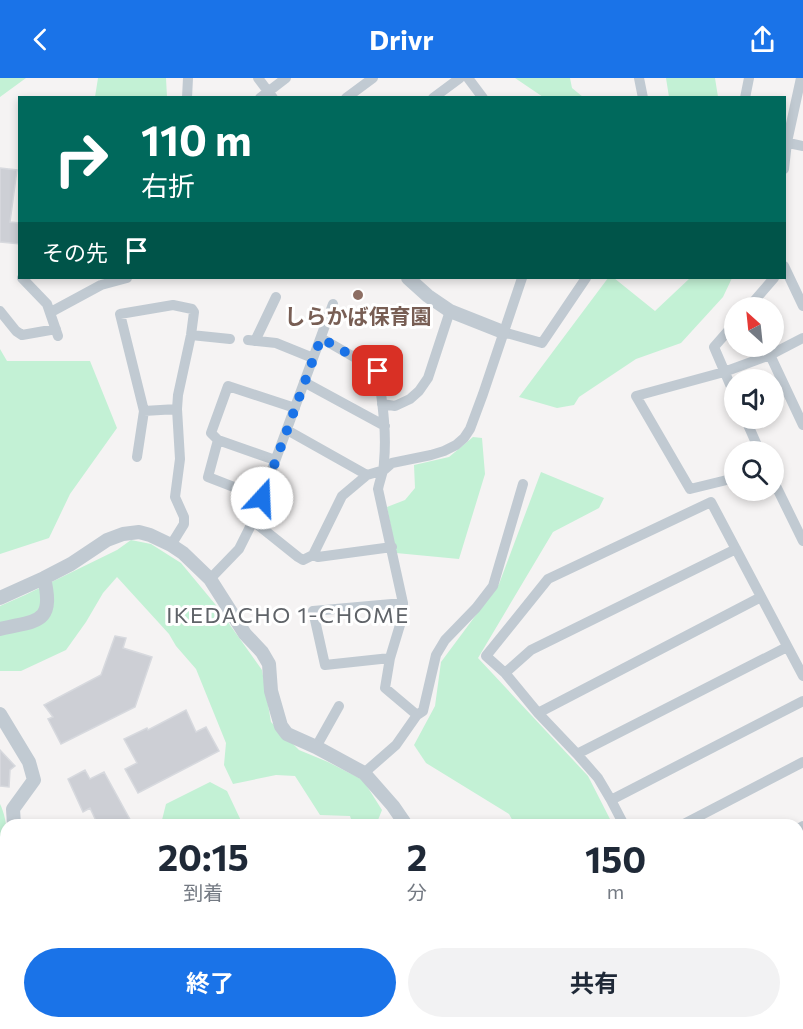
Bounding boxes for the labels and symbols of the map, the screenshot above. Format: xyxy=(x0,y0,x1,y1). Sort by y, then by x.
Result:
marker: しらかば保育園 xyxy=(351,288,365,302)
north arrow xyxy=(724,297,784,357)
place label: しらかば保育園 xyxy=(285,303,432,328)
pin xyxy=(352,345,403,396)
position arrow xyxy=(230,466,294,530)
district label: IKEDACHO 1-CHOME xyxy=(166,601,410,628)

